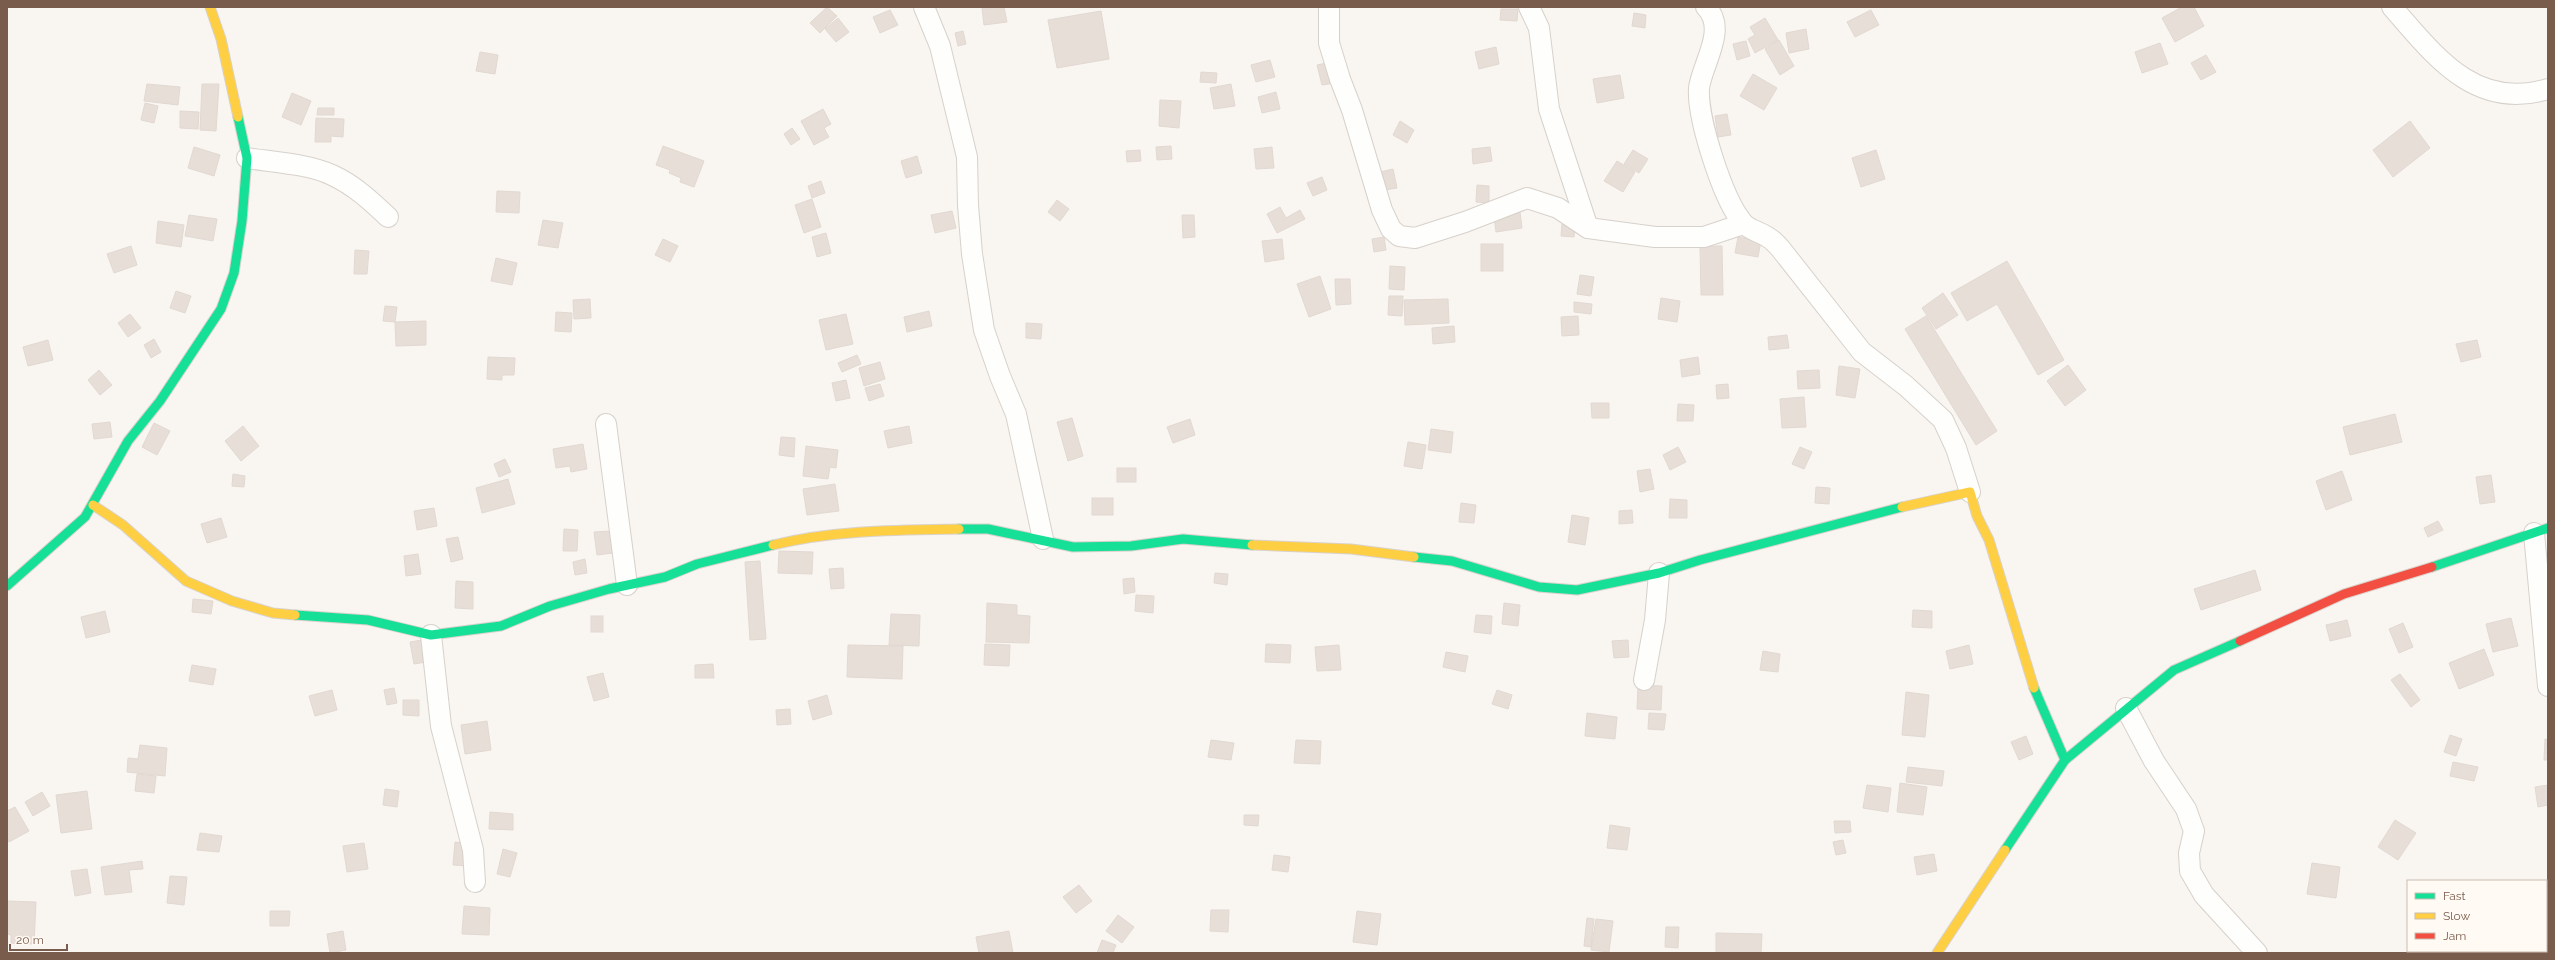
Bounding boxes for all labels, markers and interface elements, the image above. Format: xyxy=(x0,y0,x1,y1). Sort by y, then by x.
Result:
legend xyxy=(2407,880,2547,952)
text: Fast xyxy=(2443,889,2466,903)
text: Slow xyxy=(2443,909,2470,923)
scale bar xyxy=(10,926,67,952)
text: Jam xyxy=(2443,929,2466,943)
text: 20 m xyxy=(16,933,44,947)

